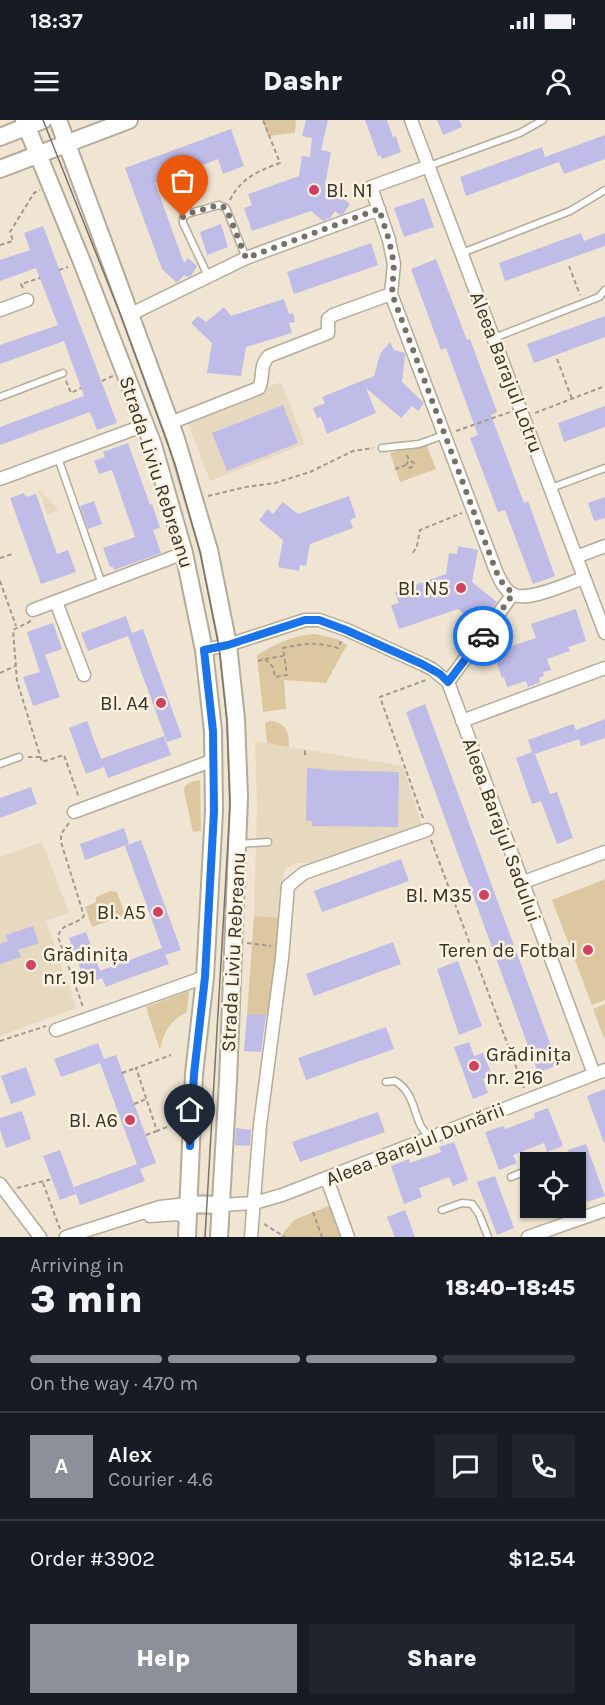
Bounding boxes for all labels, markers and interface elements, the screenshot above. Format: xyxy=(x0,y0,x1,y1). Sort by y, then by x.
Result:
text: 18:37 xyxy=(30,8,83,34)
icon: menu xyxy=(30,65,63,98)
text: Dashr xyxy=(263,65,342,97)
icon: person xyxy=(542,65,575,98)
pin xyxy=(157,155,208,217)
icon: bag xyxy=(166,164,199,197)
place label: Bl. N1 xyxy=(326,179,373,202)
marker: Bl. N1 xyxy=(307,183,321,197)
street label: Aleea Barajul Lotru xyxy=(465,288,548,456)
street label: Strada Liviu Rebreanu xyxy=(115,373,198,571)
place label: Bl. N5 xyxy=(398,577,449,600)
marker: Bl. N5 xyxy=(454,581,468,595)
courier xyxy=(453,606,513,666)
icon: car xyxy=(467,620,500,653)
place label: Bl. A4 xyxy=(100,692,149,715)
marker: Bl. A4 xyxy=(154,696,168,710)
street label: Aleea Barajul Sadului xyxy=(457,735,546,926)
street label: Strada Liviu Rebreanu xyxy=(217,851,250,1053)
place label: Bl. M35 xyxy=(406,884,472,907)
marker: Bl. M35 xyxy=(477,888,491,902)
place label: Bl. A5 xyxy=(97,901,146,924)
marker: Bl. A5 xyxy=(151,905,165,919)
place label: Teren de Fotbal xyxy=(439,939,576,962)
place label: Grădinița nr. 191 xyxy=(43,943,129,989)
marker: Teren de Fotbal xyxy=(581,943,595,957)
marker: Grădinița nr. 191 xyxy=(24,958,38,972)
place label: Grădinița nr. 216 xyxy=(486,1043,572,1089)
marker: Grădinița nr. 216 xyxy=(467,1059,481,1073)
pin xyxy=(164,1084,215,1146)
icon: home xyxy=(173,1093,206,1126)
street label: Aleea Barajul Dunării xyxy=(322,1098,508,1191)
place label: Bl. A6 xyxy=(69,1109,118,1132)
marker: Bl. A6 xyxy=(123,1113,137,1127)
map controls xyxy=(520,1152,586,1218)
button: locate xyxy=(520,1152,586,1218)
text: Arriving in xyxy=(30,1254,124,1277)
text: 18:40–18:45 xyxy=(446,1275,575,1301)
text: 3 min xyxy=(30,1276,143,1322)
text: On the way · 470 m xyxy=(30,1372,198,1395)
button: chat xyxy=(434,1435,497,1498)
button: phone xyxy=(512,1435,575,1498)
text: Alex xyxy=(108,1442,152,1468)
text: A xyxy=(55,1453,68,1479)
text: Courier · 4.6 xyxy=(108,1468,213,1491)
text: Order #3902 xyxy=(30,1546,155,1572)
text: $12.54 xyxy=(508,1546,575,1572)
button: Help xyxy=(30,1624,297,1693)
button: Share xyxy=(309,1624,575,1693)

